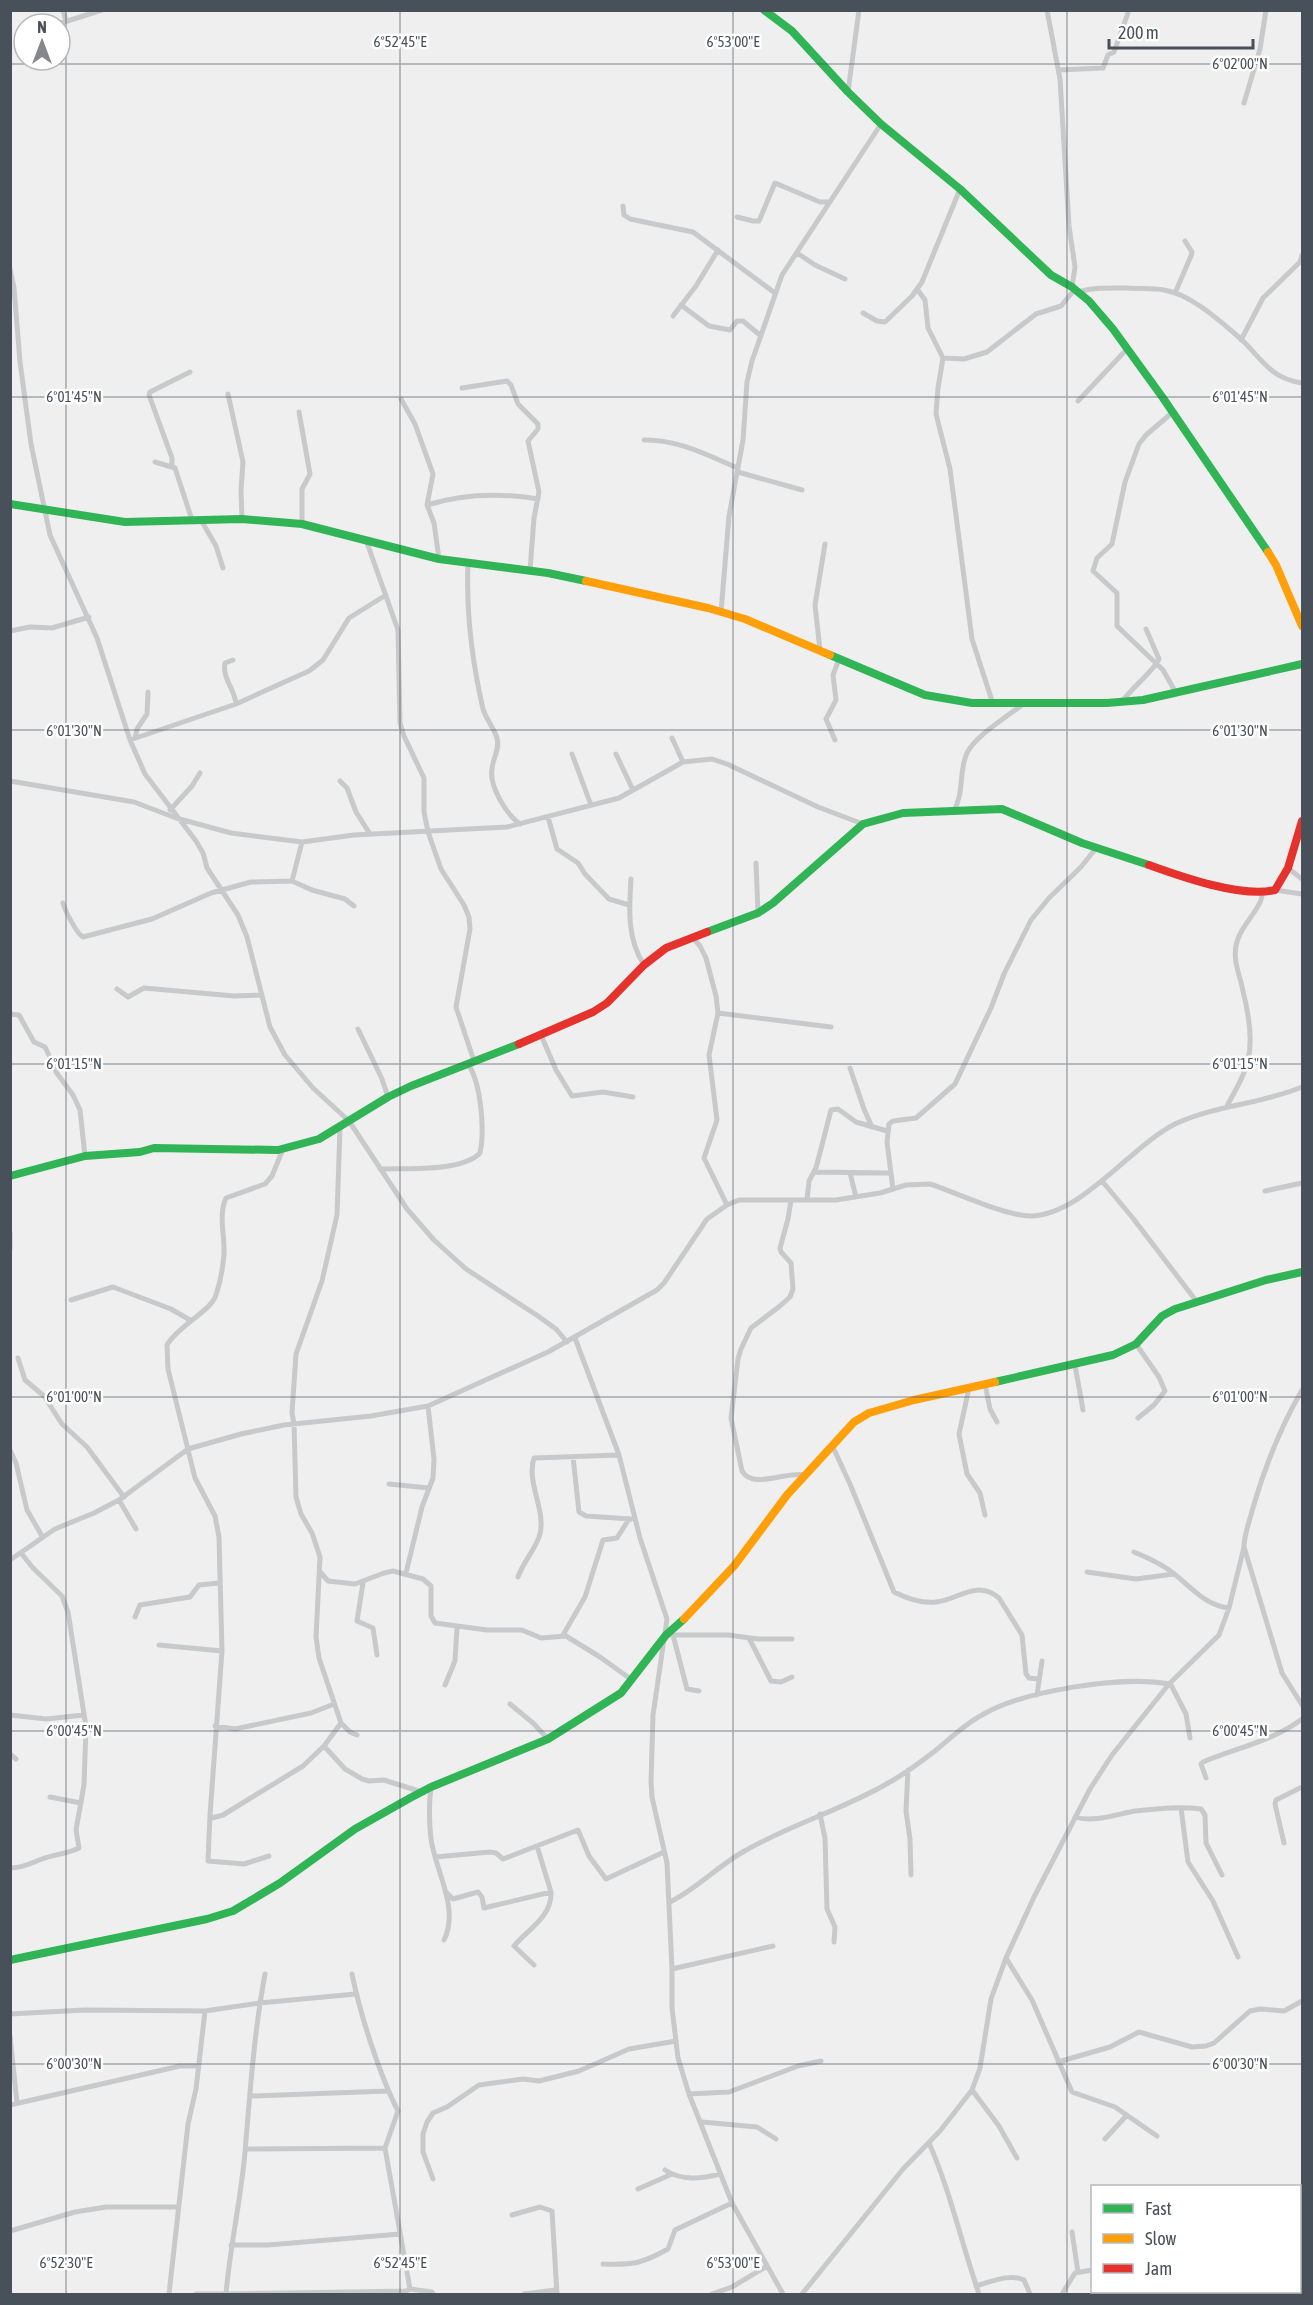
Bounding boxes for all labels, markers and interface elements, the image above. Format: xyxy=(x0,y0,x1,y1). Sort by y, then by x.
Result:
north arrow xyxy=(12,12,72,72)
scale bar xyxy=(1109,12,1253,50)
text: N xyxy=(37,18,47,36)
text: 200 m xyxy=(1118,22,1159,43)
text: 6°52'45"E xyxy=(373,33,427,50)
text: 6°53'00"E xyxy=(706,33,760,50)
text: 6°02'00"N xyxy=(1212,55,1268,72)
text: 6°01'45"N xyxy=(46,388,102,405)
text: 6°01'45"N xyxy=(1212,388,1268,405)
text: 6°01'30"N xyxy=(46,722,102,739)
text: 6°01'30"N xyxy=(1212,722,1268,739)
text: 6°01'15"N xyxy=(46,1055,102,1072)
text: 6°01'15"N xyxy=(1212,1055,1268,1072)
text: 6°01'00"N xyxy=(46,1388,102,1405)
text: 6°01'00"N xyxy=(1212,1388,1268,1405)
text: 6°00'45"N xyxy=(46,1722,102,1739)
text: 6°00'45"N xyxy=(1212,1722,1268,1739)
text: 6°00'30"N xyxy=(46,2055,102,2072)
text: 6°00'30"N xyxy=(1212,2055,1268,2072)
legend xyxy=(1091,2185,1301,2293)
text: Fast xyxy=(1145,2198,1172,2219)
text: Slow xyxy=(1145,2228,1176,2249)
text: 6°52'30"E xyxy=(39,2254,93,2271)
text: 6°52'45"E xyxy=(373,2254,427,2271)
text: 6°53'00"E xyxy=(706,2254,760,2271)
text: Jam xyxy=(1145,2258,1172,2279)

